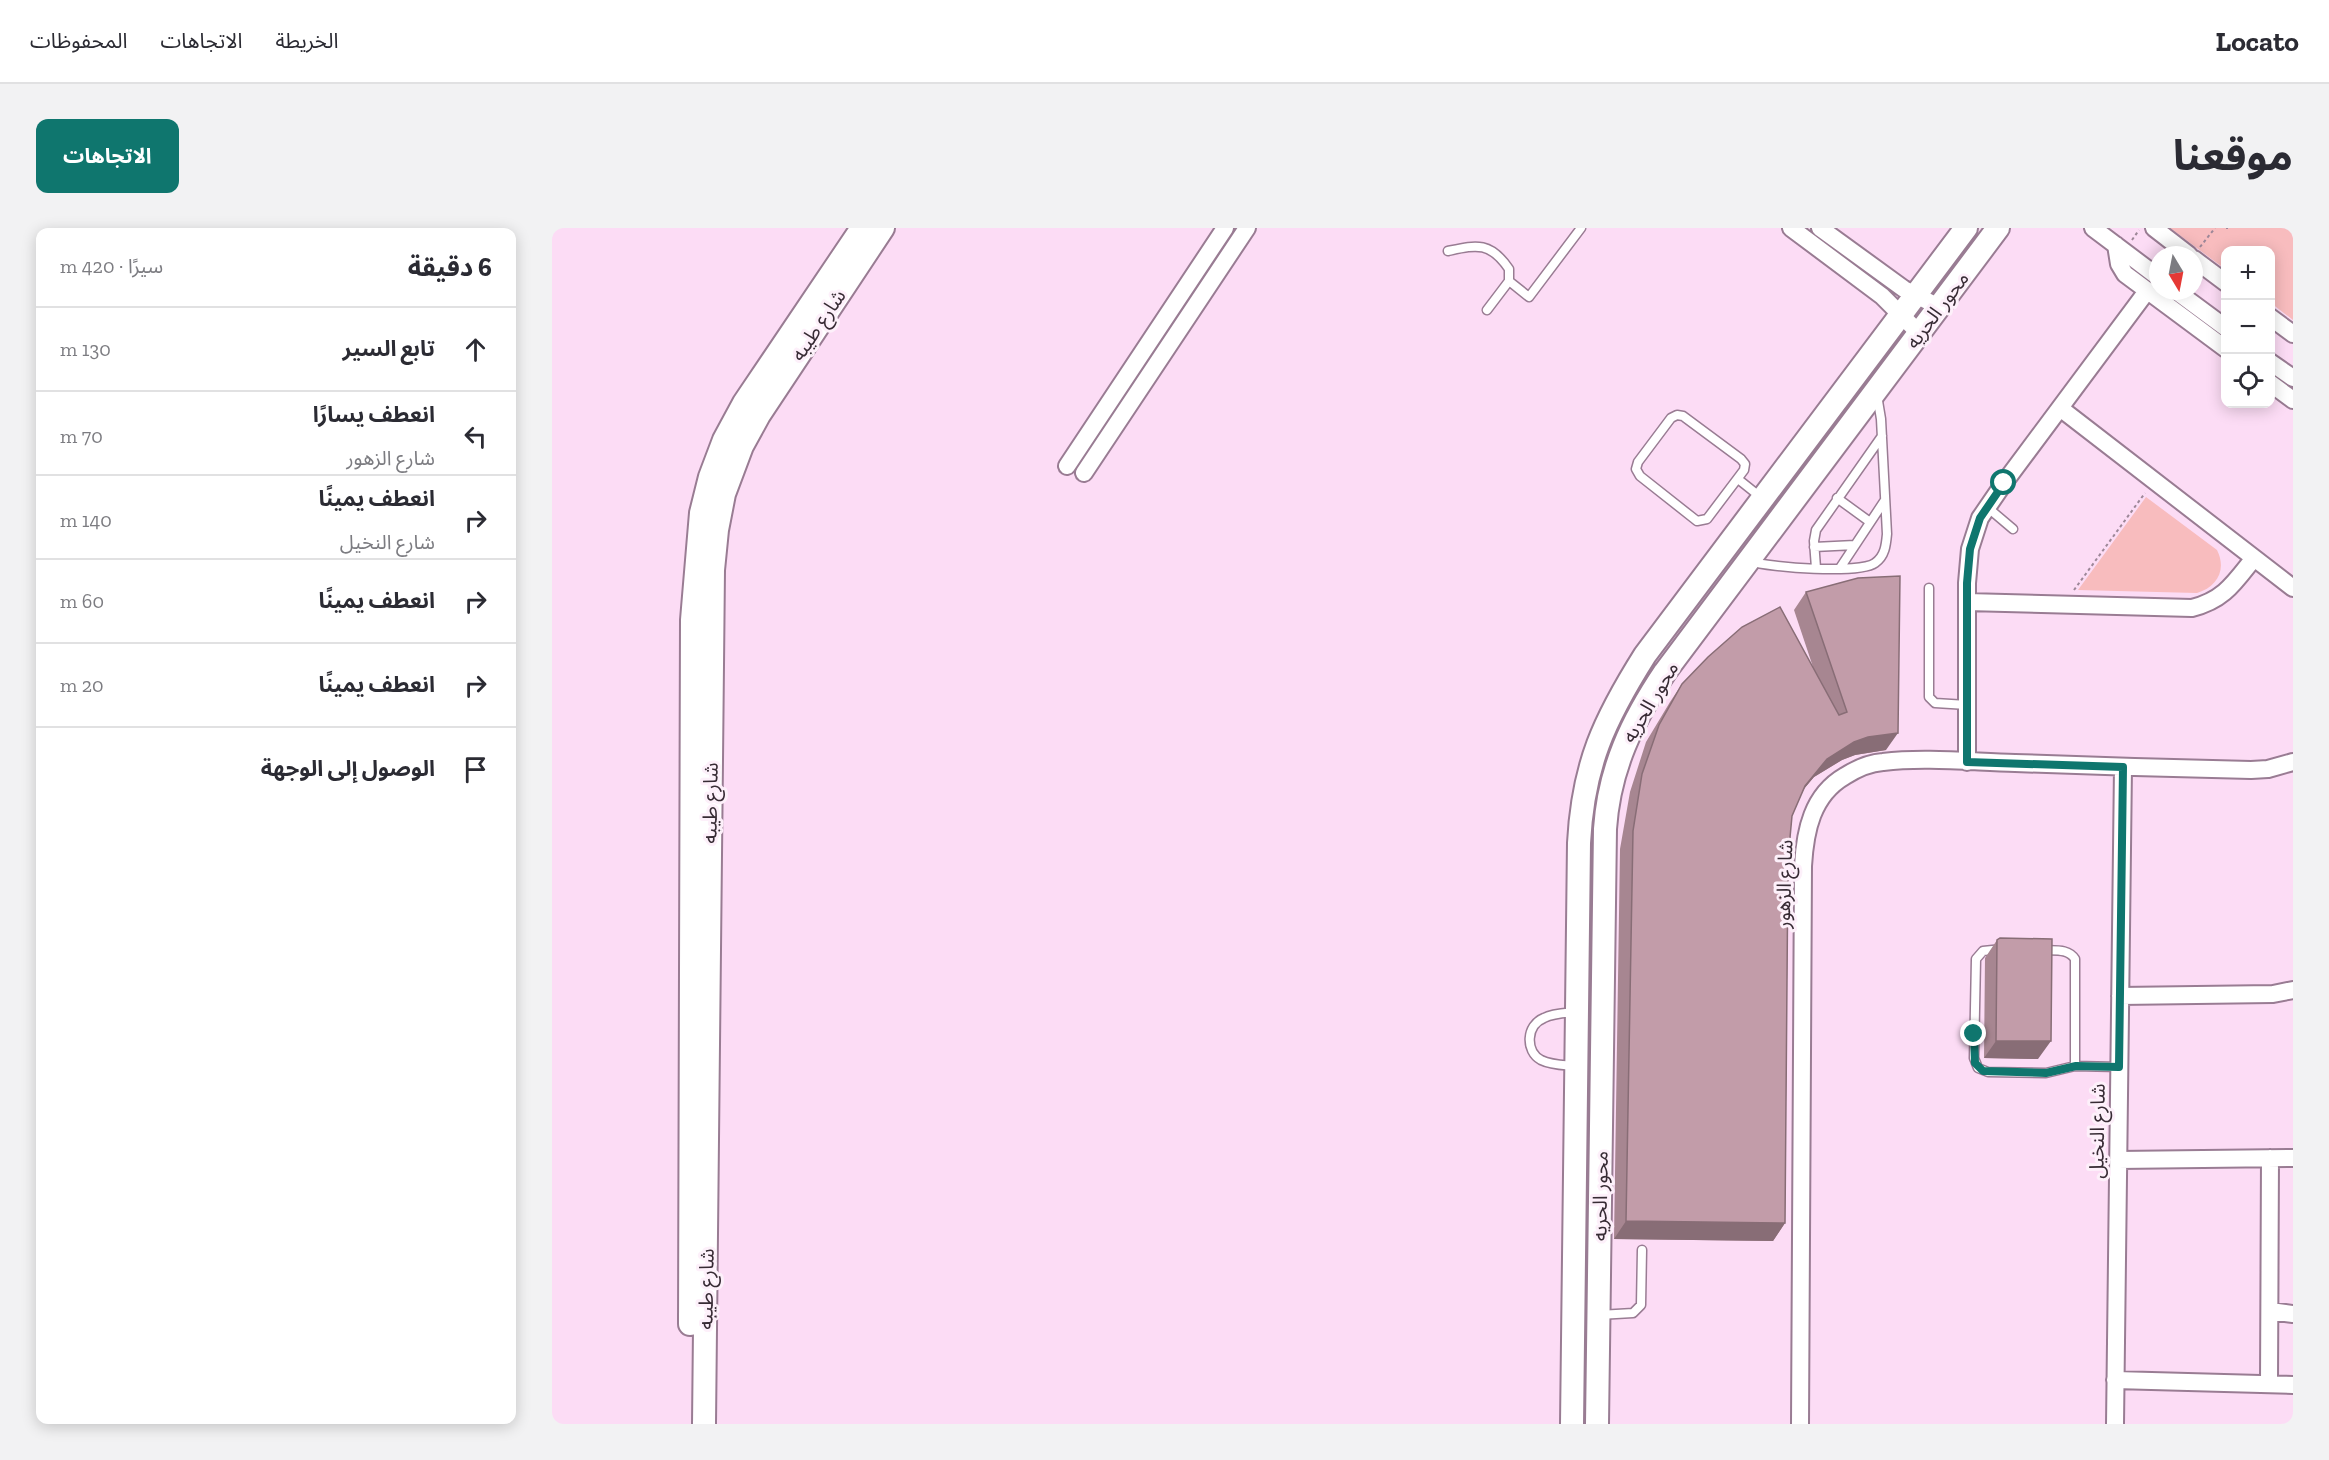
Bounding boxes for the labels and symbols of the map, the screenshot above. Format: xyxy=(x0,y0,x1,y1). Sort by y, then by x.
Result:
north arrow xyxy=(2149,246,2203,300)
street label: محور الحريه xyxy=(1900,267,1974,353)
street label: شارع طيبه xyxy=(785,285,853,367)
route start xyxy=(1990,469,2016,495)
street label: محور الحريه xyxy=(1616,657,1684,747)
street label: شارع طيبه xyxy=(697,762,726,844)
street label: شارع الزهور xyxy=(1770,839,1801,930)
route end xyxy=(1960,1020,1986,1046)
street label: شارع النخيل xyxy=(2084,1083,2113,1179)
street label: محور الحريه xyxy=(1587,1151,1613,1241)
street label: شارع طيبه xyxy=(693,1248,722,1330)

